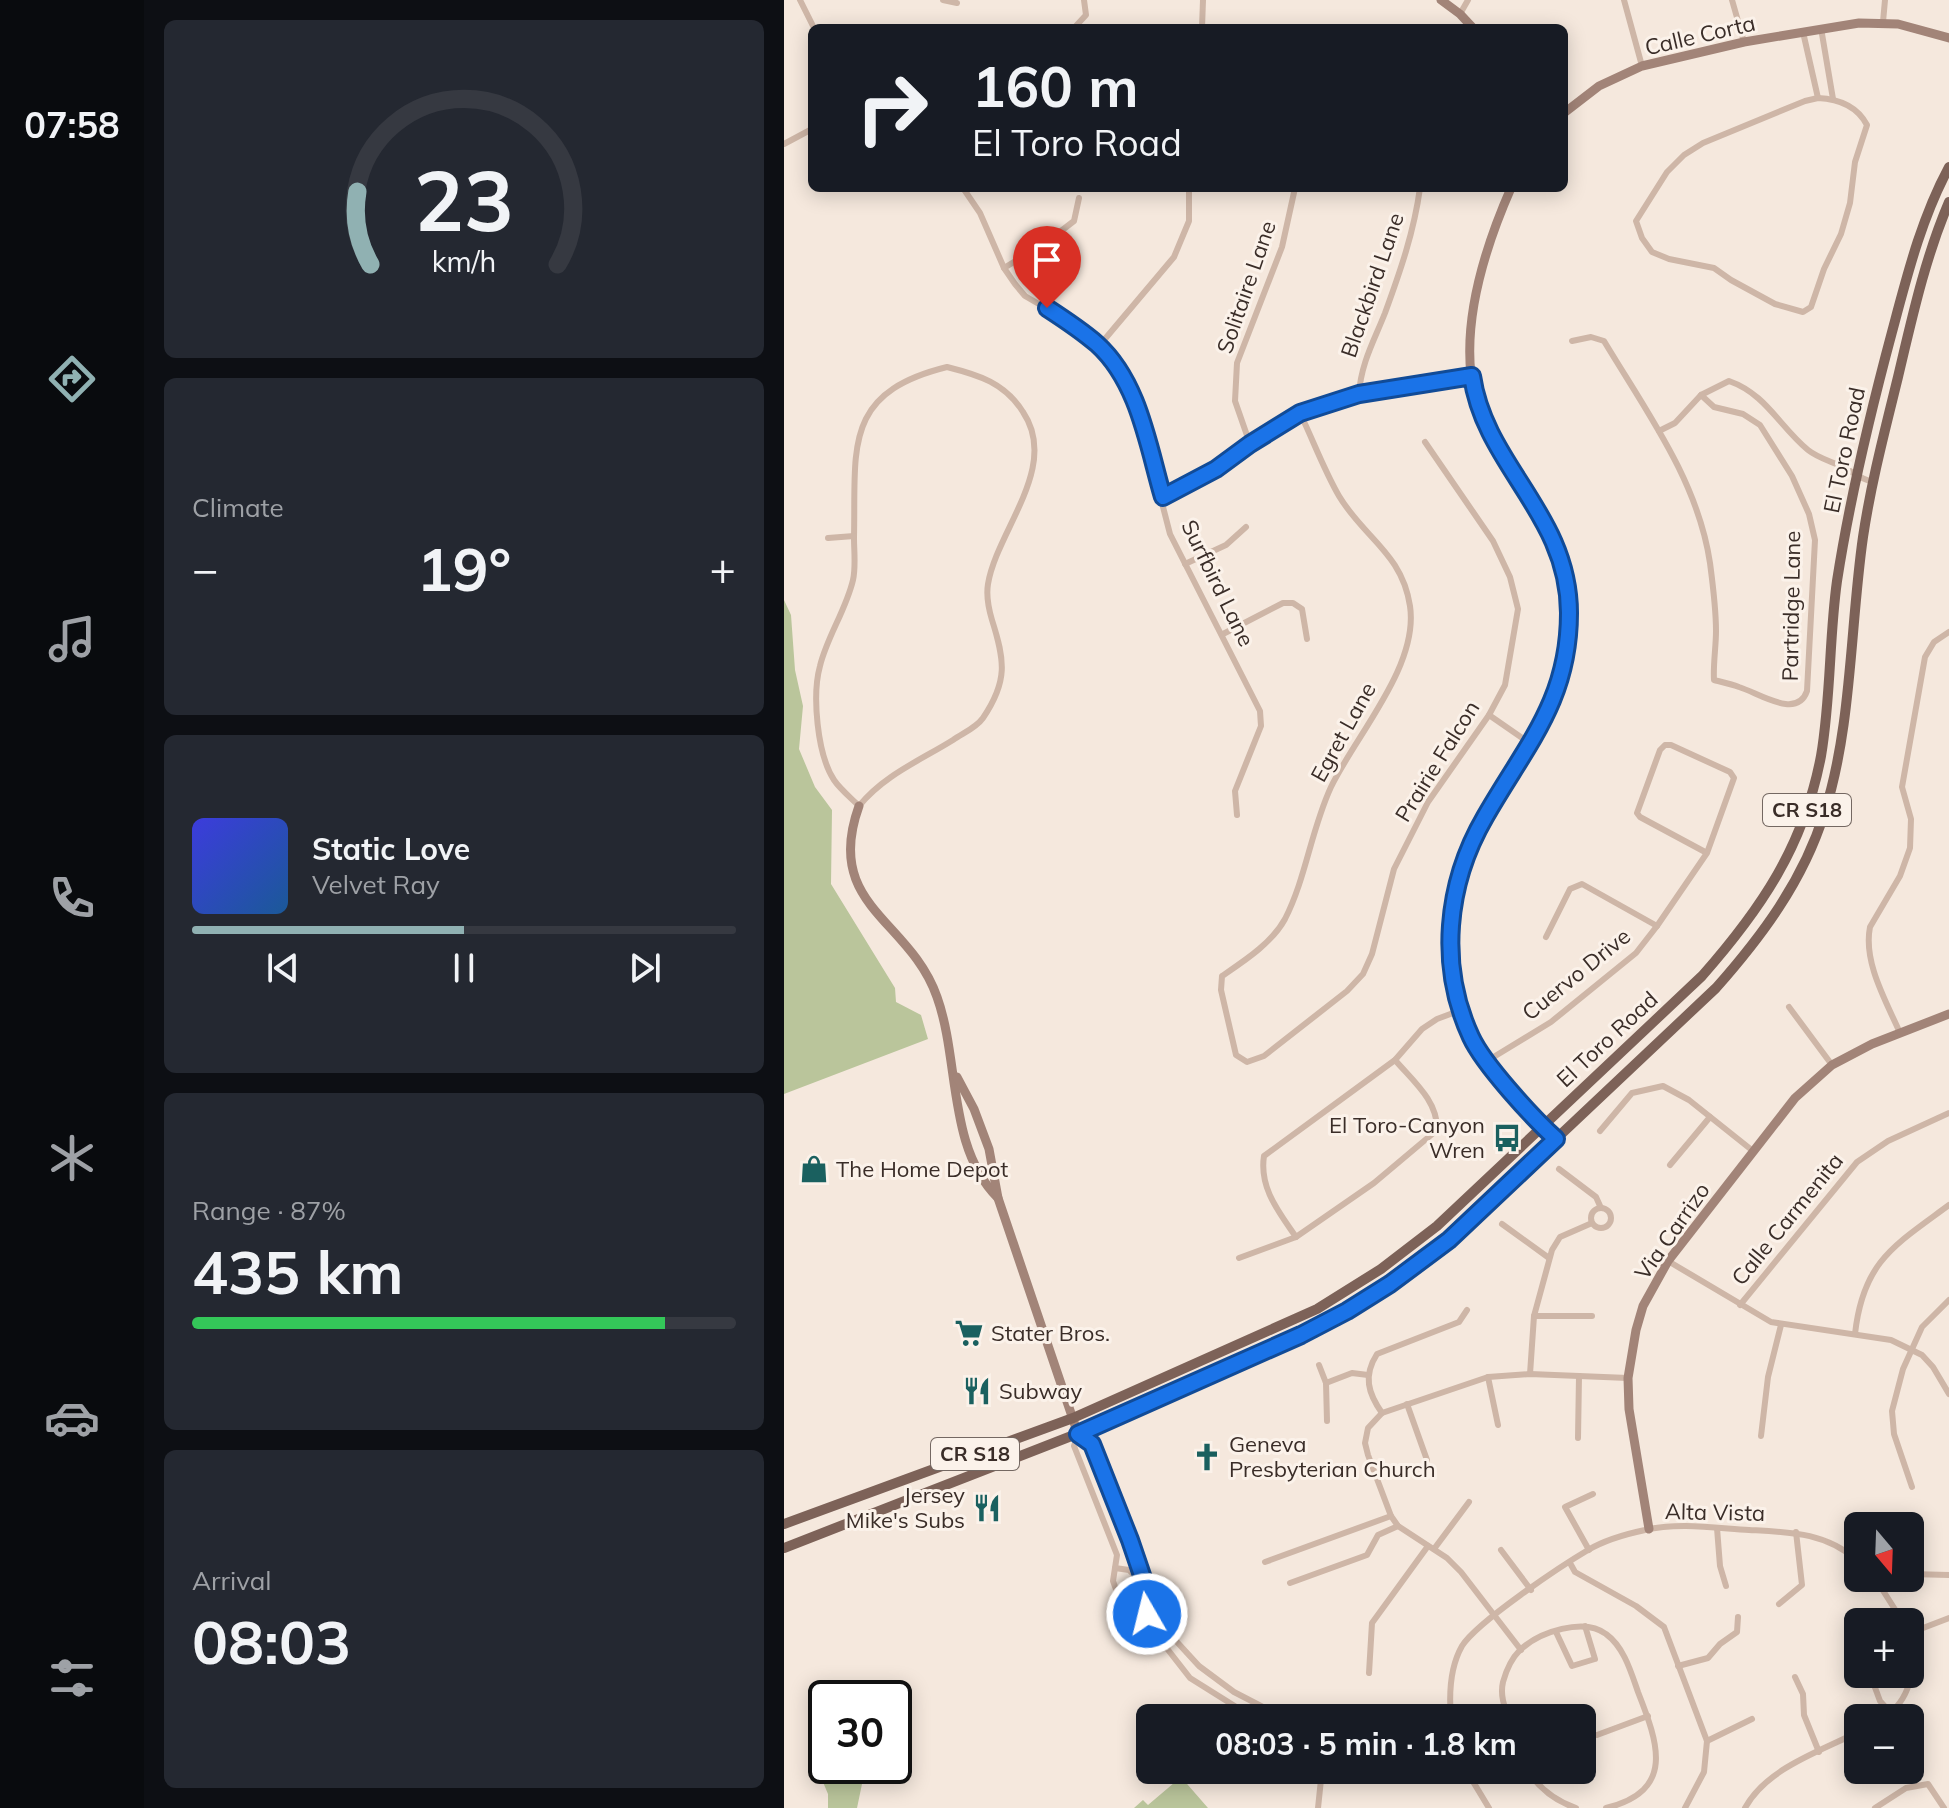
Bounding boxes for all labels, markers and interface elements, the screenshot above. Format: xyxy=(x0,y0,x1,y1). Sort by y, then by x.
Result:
street label: Calle Corta xyxy=(1642,9,1758,61)
text: 160 m xyxy=(972,51,1139,121)
icon: right xyxy=(840,56,944,160)
text: 07:58 xyxy=(24,102,120,147)
text: El Toro Road xyxy=(972,120,1182,165)
text: 23 xyxy=(414,146,514,251)
street label: Blackbird Lane xyxy=(1334,209,1410,361)
street label: Solitaire Lane xyxy=(1210,217,1282,357)
pin xyxy=(1013,226,1081,308)
icon: arrive xyxy=(1025,238,1069,282)
text: km/h xyxy=(432,243,496,279)
icon: directions xyxy=(44,351,100,407)
street label: El Toro Road xyxy=(1817,384,1871,516)
text: Climate xyxy=(192,491,284,524)
street label: Surfbird Lane xyxy=(1175,515,1261,651)
street label: Partridge Lane xyxy=(1776,530,1806,682)
text: 19° xyxy=(417,531,511,606)
text: − xyxy=(192,541,218,596)
text: + xyxy=(710,541,736,596)
icon: music xyxy=(44,611,100,667)
street label: Egret Lane xyxy=(1304,677,1382,787)
street label: Prairie Falcon xyxy=(1389,695,1485,827)
road number: CR S18 xyxy=(1763,794,1851,826)
text: Static Love xyxy=(312,830,470,868)
text: Velvet Ray xyxy=(312,868,440,901)
icon: phone xyxy=(44,870,100,926)
street label: Cuervo Drive xyxy=(1516,922,1636,1026)
icon: previous xyxy=(261,946,305,990)
icon: pause xyxy=(442,946,486,990)
icon: next xyxy=(623,946,667,990)
street label: El Toro Road xyxy=(1551,985,1663,1093)
place label: El Toro-Canyon Wren xyxy=(1329,1111,1485,1164)
bus stop icon: El Toro-Canyon Wren xyxy=(1492,1123,1522,1153)
icon: climate xyxy=(44,1130,100,1186)
street label: Calle Carmenita xyxy=(1725,1147,1849,1291)
shop icon: The Home Depot xyxy=(799,1154,829,1184)
place label: The Home Depot xyxy=(836,1155,1008,1183)
street label: Via Carrizo xyxy=(1628,1177,1716,1285)
text: Range · 87% xyxy=(192,1194,346,1227)
text: 435 km xyxy=(192,1234,404,1309)
supermarket icon: Stater Bros. xyxy=(954,1318,984,1348)
place label: Stater Bros. xyxy=(991,1319,1110,1347)
restaurant icon: Subway xyxy=(962,1376,992,1406)
place label: Subway xyxy=(999,1377,1082,1405)
icon: car xyxy=(44,1390,100,1446)
place label: Geneva Presbyterian Church xyxy=(1229,1430,1436,1483)
road number: CR S18 xyxy=(931,1438,1019,1470)
church icon: Geneva Presbyterian Church xyxy=(1192,1442,1222,1472)
place label: Jersey Mike's Subs xyxy=(846,1481,965,1534)
restaurant icon: Jersey Mike's Subs xyxy=(972,1493,1002,1523)
street label: Alta Vista xyxy=(1665,1497,1765,1527)
north arrow xyxy=(1844,1512,1924,1592)
map controls xyxy=(1844,1512,1924,1784)
text: Arrival xyxy=(192,1564,272,1597)
position arrow xyxy=(1105,1572,1189,1656)
text: 08:03 xyxy=(192,1604,351,1679)
button: + xyxy=(1844,1608,1924,1688)
icon: filters xyxy=(44,1650,100,1706)
speed limit sign: 30 xyxy=(808,1680,912,1784)
button: − xyxy=(1844,1704,1924,1784)
text: 08:03 · 5 min · 1.8 km xyxy=(1215,1725,1517,1763)

